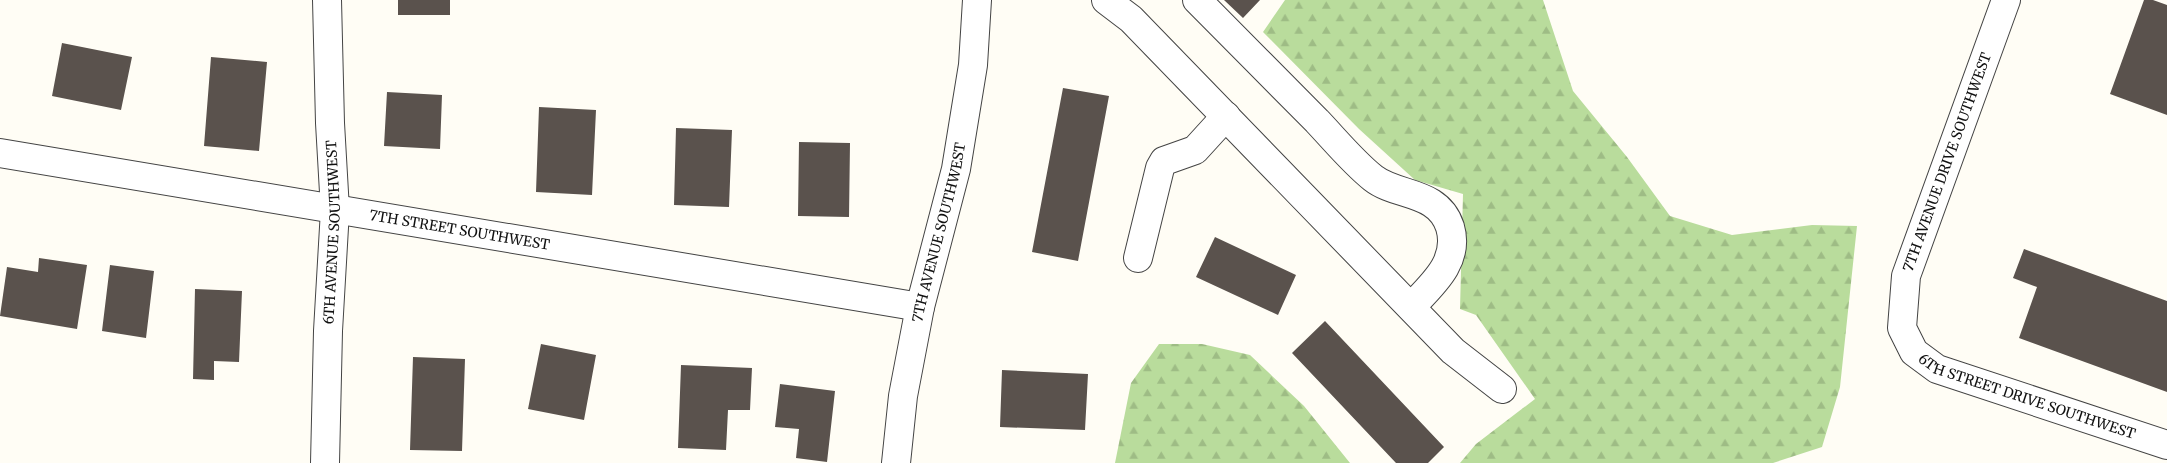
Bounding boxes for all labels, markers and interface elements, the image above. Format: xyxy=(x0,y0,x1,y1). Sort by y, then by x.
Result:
street label: 7TH AVENUE DRIVE SOUTHWEST xyxy=(1899,50,1995,274)
street label: 6TH AVENUE SOUTHWEST xyxy=(319,139,344,325)
street label: 7TH AVENUE SOUTHWEST xyxy=(908,141,969,324)
street label: 7TH STREET SOUTHWEST xyxy=(368,206,551,254)
street label: 6TH STREET DRIVE SOUTHWEST xyxy=(1915,349,2138,443)

